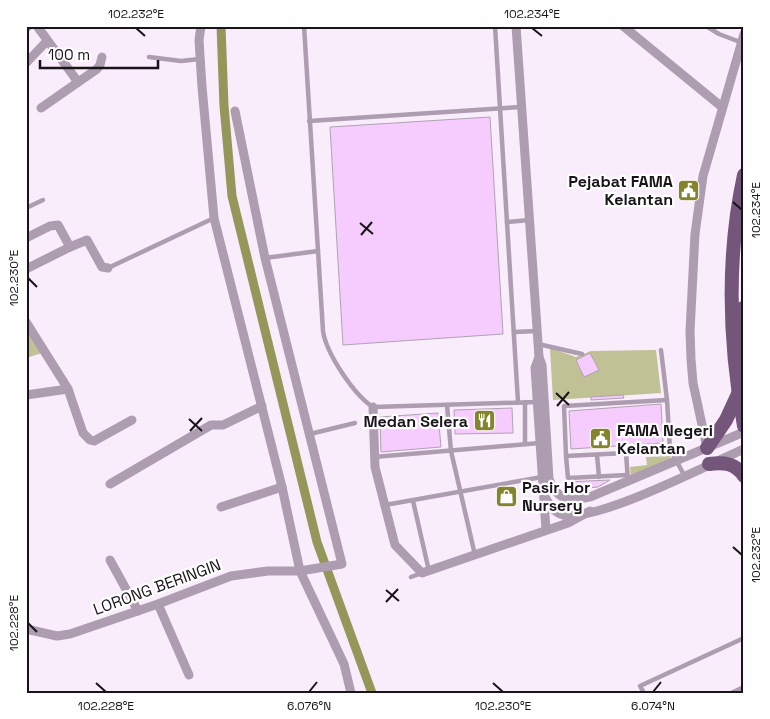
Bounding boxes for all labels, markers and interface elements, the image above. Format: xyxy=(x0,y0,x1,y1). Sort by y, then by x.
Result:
text: 102.232°E xyxy=(108,6,164,22)
text: 102.234°E xyxy=(504,6,560,22)
scale bar xyxy=(40,38,158,70)
text: 100 m xyxy=(48,45,90,64)
place label: Pejabat FAMA Kelantan xyxy=(568,171,673,210)
public building icon: Pejabat FAMA Kelantan xyxy=(677,178,701,202)
text: 102.234°E xyxy=(748,182,764,238)
text: 102.230°E xyxy=(6,250,22,306)
restaurant icon: Medan Selera xyxy=(472,409,496,433)
place label: Medan Selera xyxy=(363,411,468,432)
place label: FAMA Negeri Kelantan xyxy=(617,420,713,459)
public building icon: FAMA Negeri Kelantan xyxy=(589,427,613,451)
place label: Pasir Hor Nursery xyxy=(522,477,590,516)
shop icon: Pasir Hor Nursery xyxy=(494,484,518,508)
text: 102.232°E xyxy=(748,527,764,583)
street label: LORONG BERINGIN xyxy=(90,554,224,620)
text: 102.228°E xyxy=(6,595,22,651)
text: 102.228°E xyxy=(78,698,134,714)
text: 6.076°N xyxy=(287,698,331,714)
text: 102.230°E xyxy=(475,698,531,714)
text: 6.074°N xyxy=(631,698,675,714)

